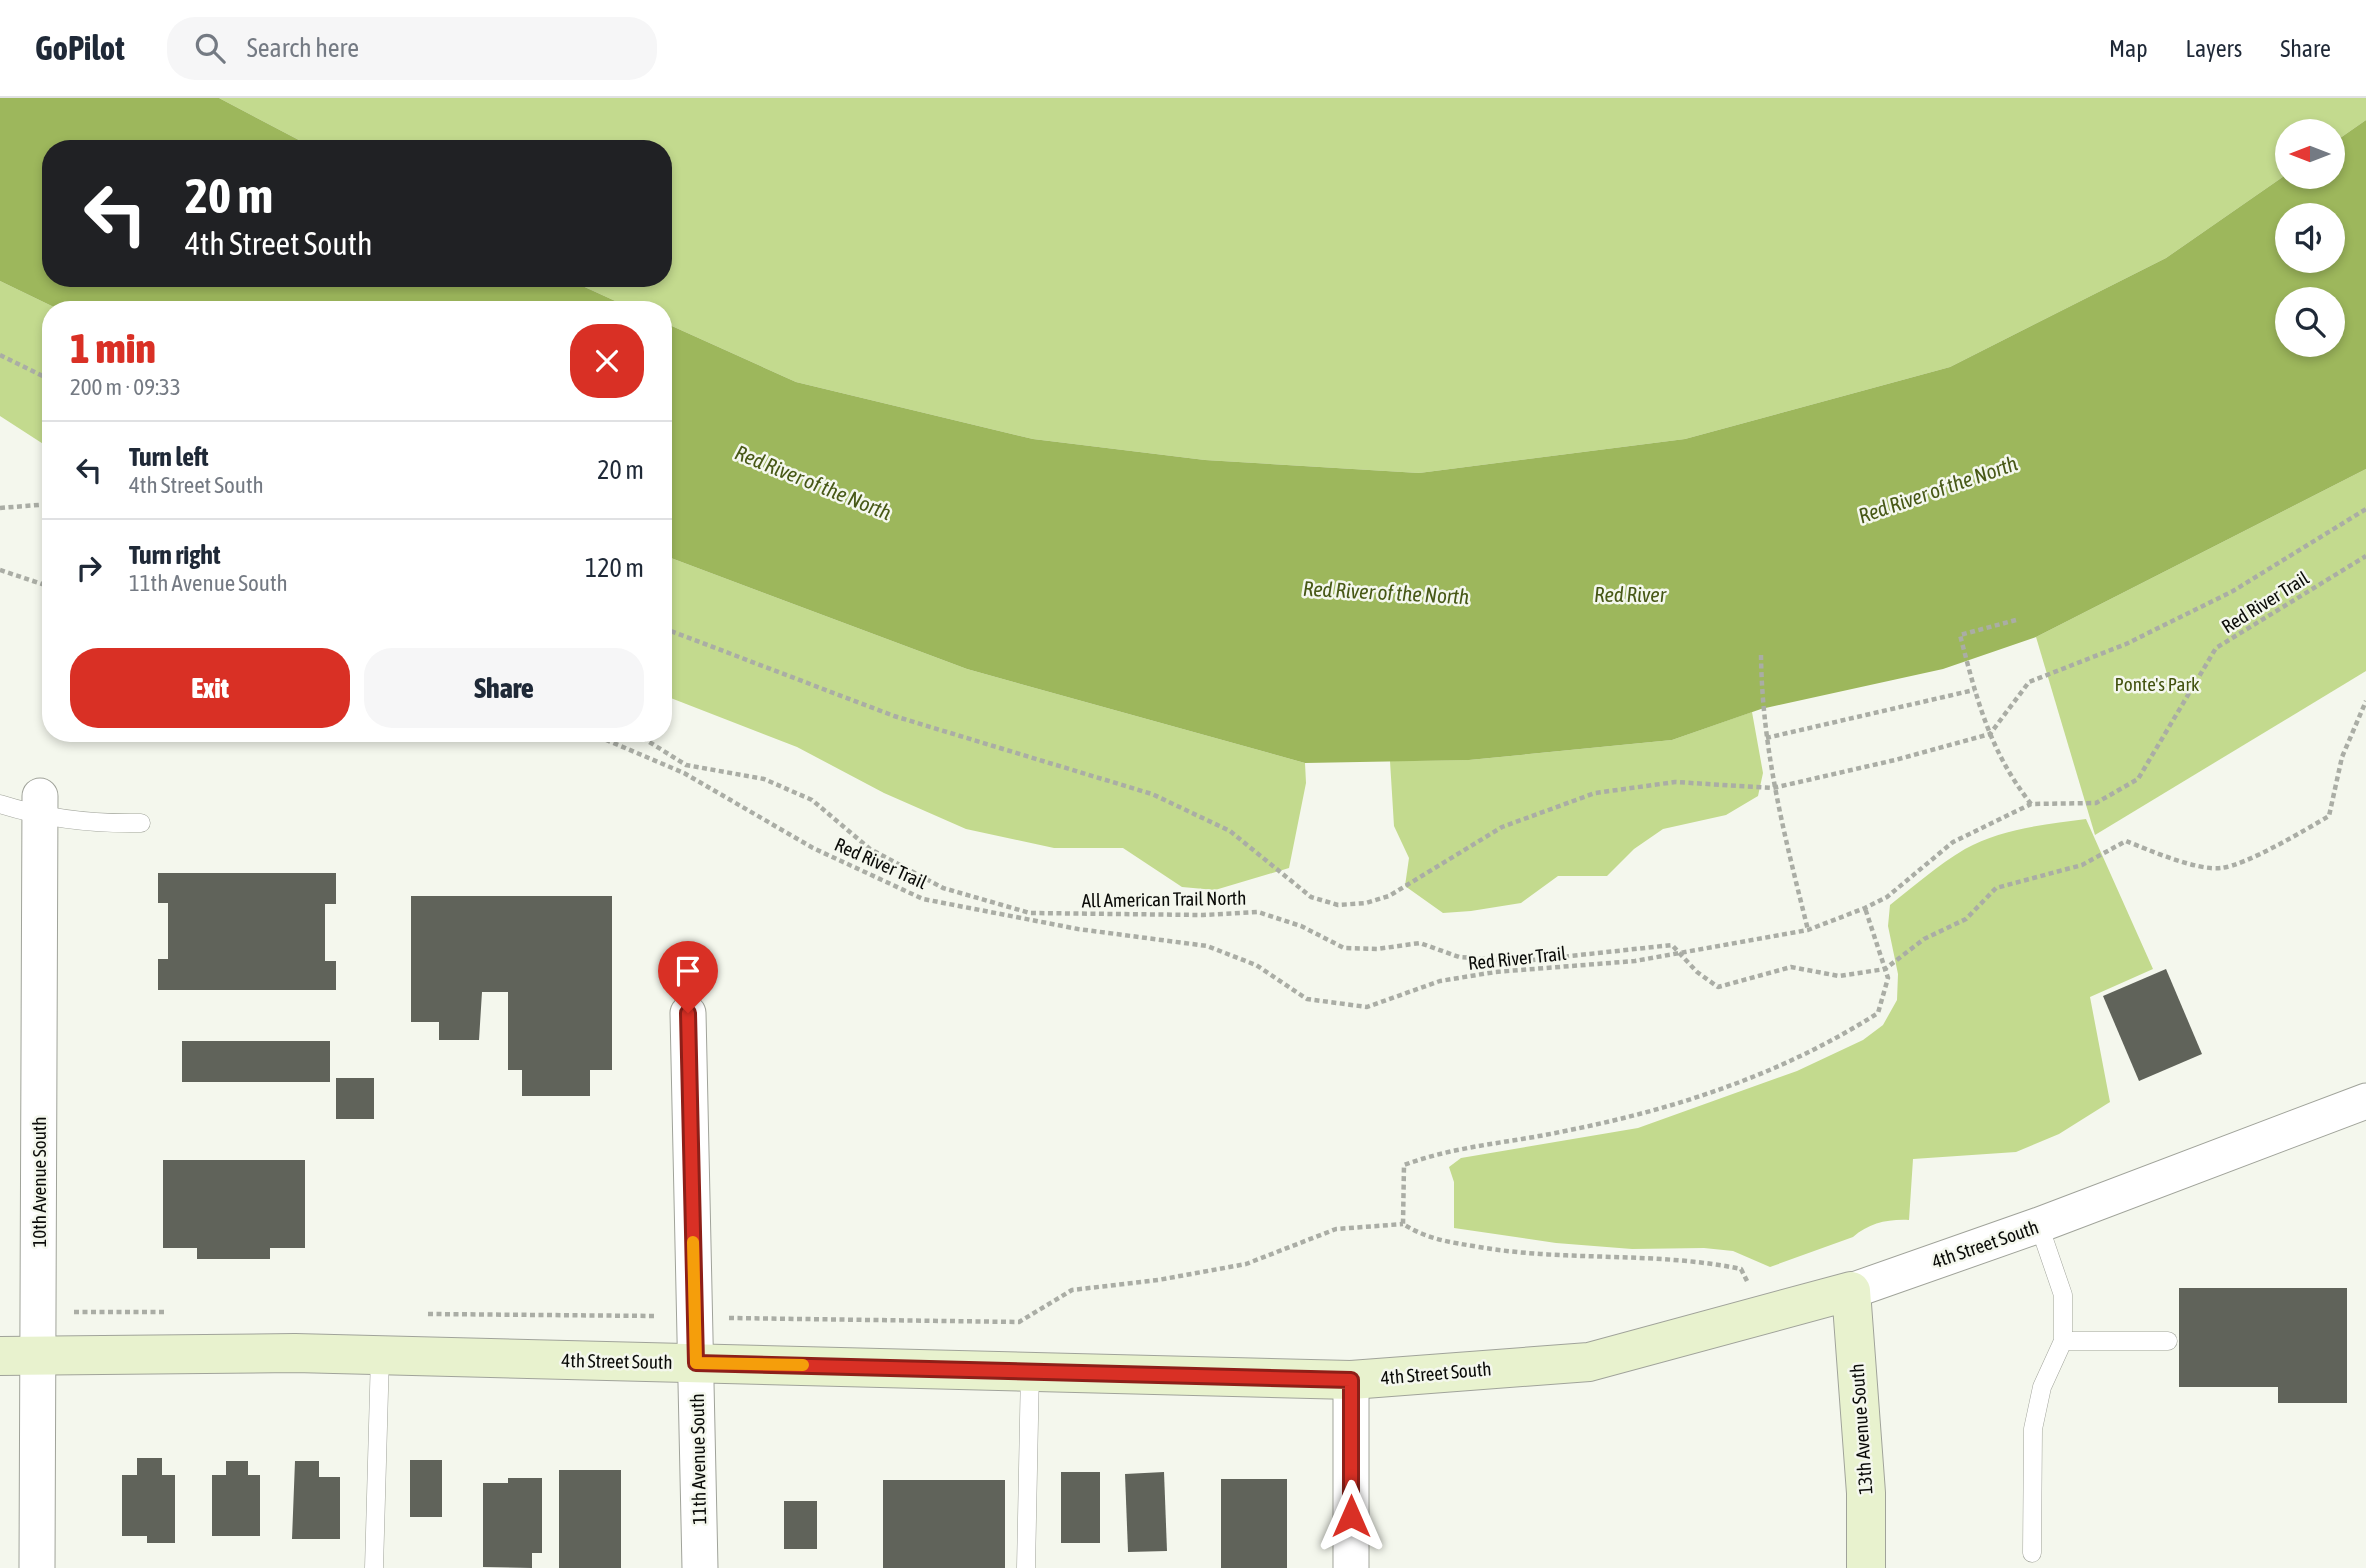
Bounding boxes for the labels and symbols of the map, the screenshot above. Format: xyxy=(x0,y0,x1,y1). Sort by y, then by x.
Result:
north arrow xyxy=(2275,119,2345,189)
water label: Red River of the North xyxy=(732,440,895,524)
water label: Red River of the North xyxy=(1855,451,2020,528)
street label: Red River Trail xyxy=(2217,567,2313,637)
water label: Red River of the North xyxy=(1302,576,1470,608)
water label: Red River xyxy=(1594,582,1667,606)
park label: Ponte's Park xyxy=(2115,673,2200,695)
street label: Red River Trail xyxy=(831,833,931,893)
street label: All American Trail North xyxy=(1081,887,1247,911)
pin xyxy=(658,941,718,1013)
street label: Red River Trail xyxy=(1467,942,1567,974)
street label: 10th Avenue South xyxy=(28,1116,50,1248)
street label: 4th Street South xyxy=(1929,1215,2041,1273)
street label: 4th Street South xyxy=(561,1349,673,1373)
street label: 4th Street South xyxy=(1380,1357,1492,1389)
street label: 13th Avenue South xyxy=(1845,1363,1877,1495)
street label: 11th Avenue South xyxy=(686,1393,710,1525)
position arrow xyxy=(1314,1479,1388,1553)

